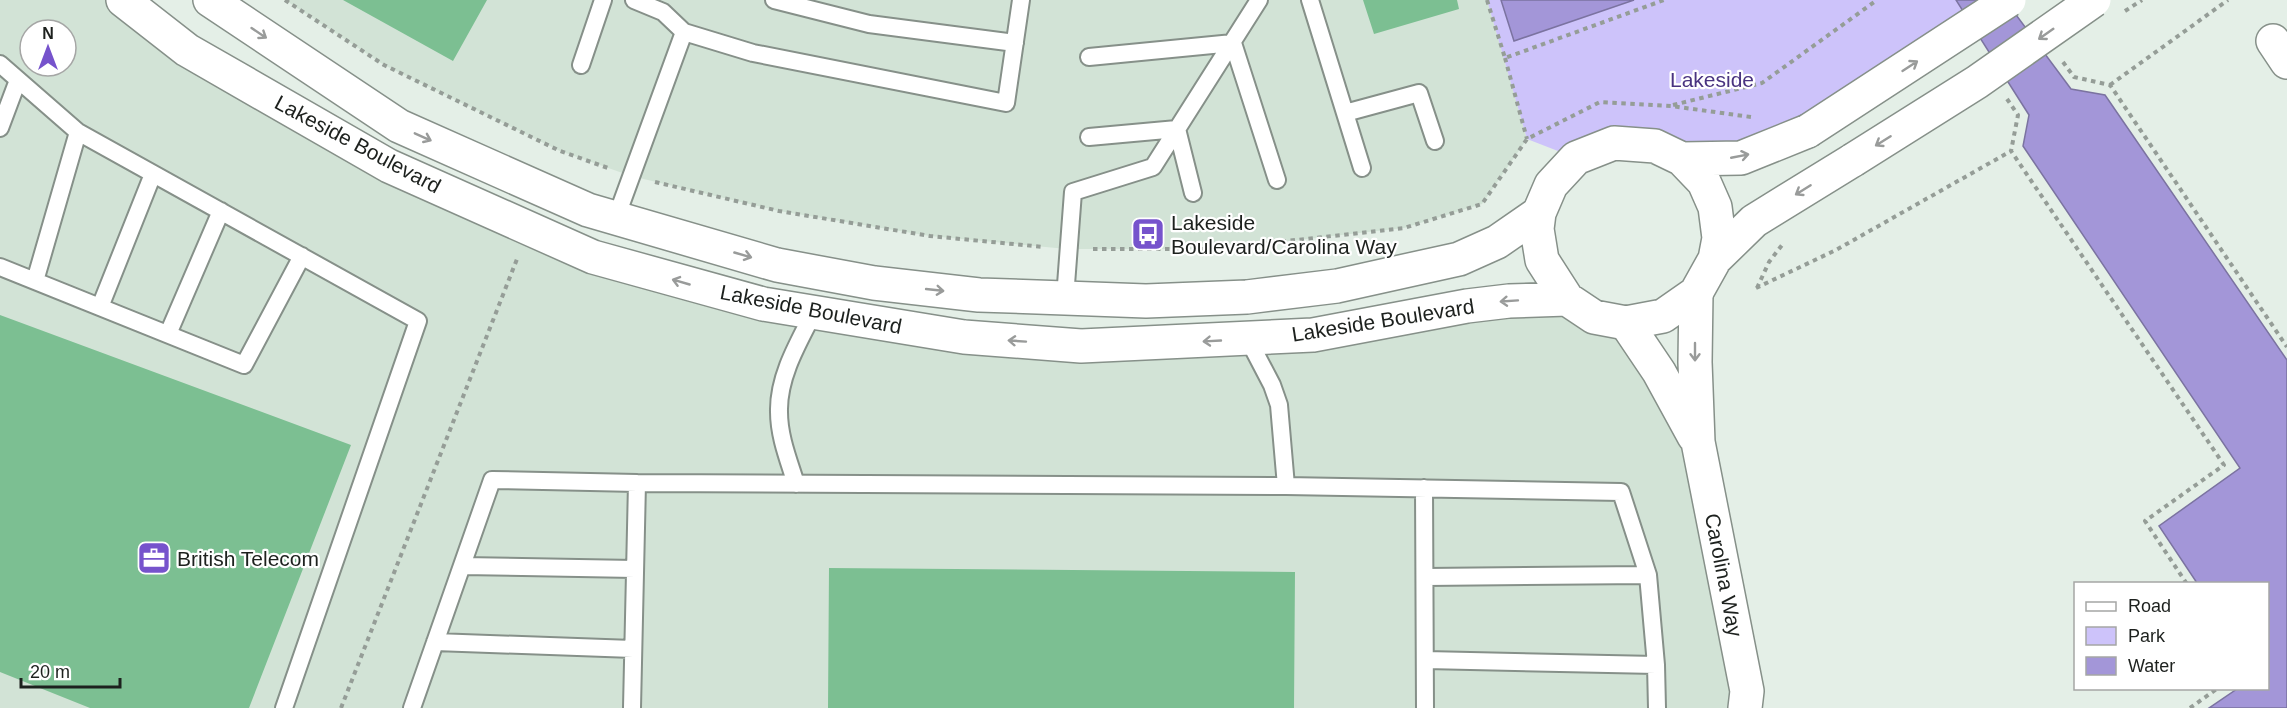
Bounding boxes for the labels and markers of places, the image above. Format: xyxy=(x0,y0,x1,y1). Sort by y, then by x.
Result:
place label: Lakeside Boulevard/Carolina Way xyxy=(1171,211,1397,258)
bus stop icon: Lakeside Boulevard/Carolina Way xyxy=(1130,216,1166,252)
office icon: British Telecom xyxy=(136,540,172,576)
place label: British Telecom xyxy=(177,547,319,570)

